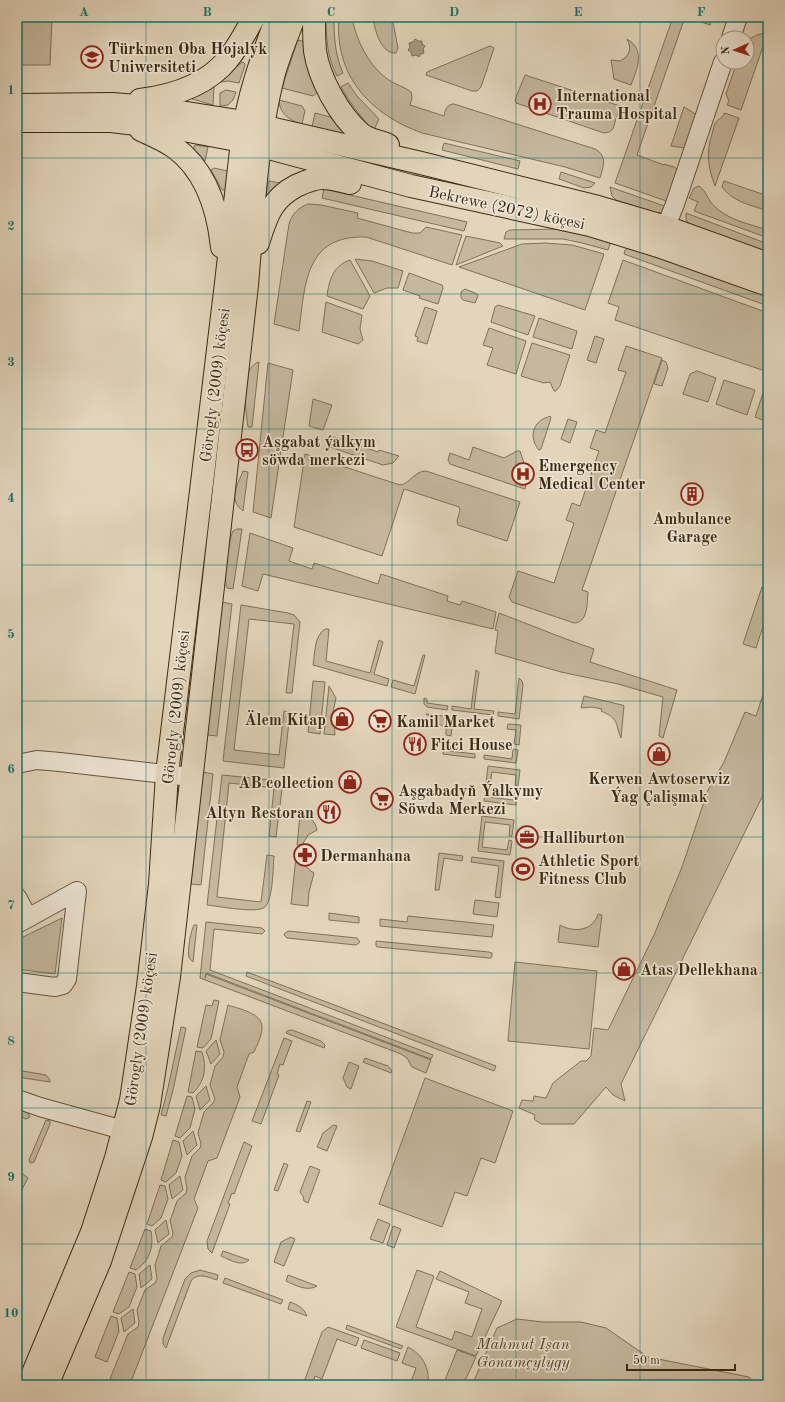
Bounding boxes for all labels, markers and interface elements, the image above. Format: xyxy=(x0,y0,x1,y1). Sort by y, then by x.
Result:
text: A xyxy=(79,6,89,19)
text: B xyxy=(202,6,212,19)
text: C xyxy=(327,6,335,19)
text: D xyxy=(449,6,459,19)
text: E xyxy=(574,6,583,19)
text: F xyxy=(697,6,706,19)
north arrow xyxy=(715,30,755,70)
place label: Türkmen Oba Hojalyk Uniwersiteti xyxy=(108,42,267,76)
school or university icon: Türkmen Oba Hojalyk Uniwersiteti xyxy=(79,44,105,70)
text: N xyxy=(721,45,732,55)
text: 1 xyxy=(7,84,15,97)
place label: International Trauma Hospital xyxy=(556,89,677,123)
hospital icon: International Trauma Hospital xyxy=(527,91,553,117)
street label: Bekrewe (2072) köçesi xyxy=(427,184,586,233)
text: 2 xyxy=(7,220,15,233)
street label: Görogly (2009) köçesi xyxy=(198,307,233,463)
text: 3 xyxy=(7,356,15,369)
place label: Aşgabat ýalkym söwda merkezi xyxy=(262,435,376,469)
bus stop icon: Aşgabat ýalkym söwda merkezi xyxy=(234,437,260,463)
place label: Emergency Medical Center xyxy=(538,459,646,493)
hospital icon: Emergency Medical Center xyxy=(510,461,536,487)
building icon: Ambulance Garage xyxy=(679,481,705,507)
text: 4 xyxy=(7,492,15,505)
place label: Ambulance Garage xyxy=(652,512,732,546)
text: 5 xyxy=(7,628,15,641)
street label: Görogly (2009) köçesi xyxy=(160,629,193,785)
shop icon: Älem Kitap xyxy=(329,706,355,732)
supermarket icon: Kamil Market xyxy=(367,708,393,734)
place label: Älem Kitap xyxy=(244,710,326,729)
place label: Kamil Market xyxy=(396,715,495,731)
restaurant icon: Fitci House xyxy=(402,731,428,757)
place label: Fitci House xyxy=(430,738,512,754)
shop icon: Kerwen Awtoserwiz Ýag Çalişmak xyxy=(646,741,672,767)
text: 6 xyxy=(7,763,15,776)
shop icon: AB collection xyxy=(337,769,363,795)
place label: Kerwen Awtoserwiz Ýag Çalişmak xyxy=(588,772,730,806)
place label: AB collection xyxy=(238,776,334,792)
place label: Aşgabadyň Ýalkymy Söwda Merkezi xyxy=(398,780,543,818)
supermarket icon: Aşgabadyň Ýalkymy Söwda Merkezi xyxy=(369,786,395,812)
restaurant icon: Altyn Restoran xyxy=(316,799,342,825)
place label: Altyn Restoran xyxy=(205,806,314,822)
office icon: Halliburton xyxy=(514,824,540,850)
place label: Halliburton xyxy=(542,831,625,847)
pharmacy icon: Dermanhana xyxy=(292,842,318,868)
place label: Dermanhana xyxy=(320,849,411,865)
place label: Athletic Sport Fitness Club xyxy=(538,854,639,888)
sports icon: Athletic Sport Fitness Club xyxy=(510,856,536,882)
text: 7 xyxy=(7,899,15,912)
street label: Görogly (2009) köçesi xyxy=(122,951,161,1107)
shop icon: Atas Dellekhana xyxy=(611,956,637,982)
place label: Atas Dellekhana xyxy=(640,963,758,979)
text: 8 xyxy=(7,1035,15,1048)
text: 9 xyxy=(7,1171,15,1184)
text: 10 xyxy=(3,1307,19,1320)
park label: Mahmut Işan Gonamçylygy xyxy=(475,1337,571,1371)
scale bar xyxy=(627,1346,735,1372)
text: 50 m xyxy=(633,1354,660,1367)

